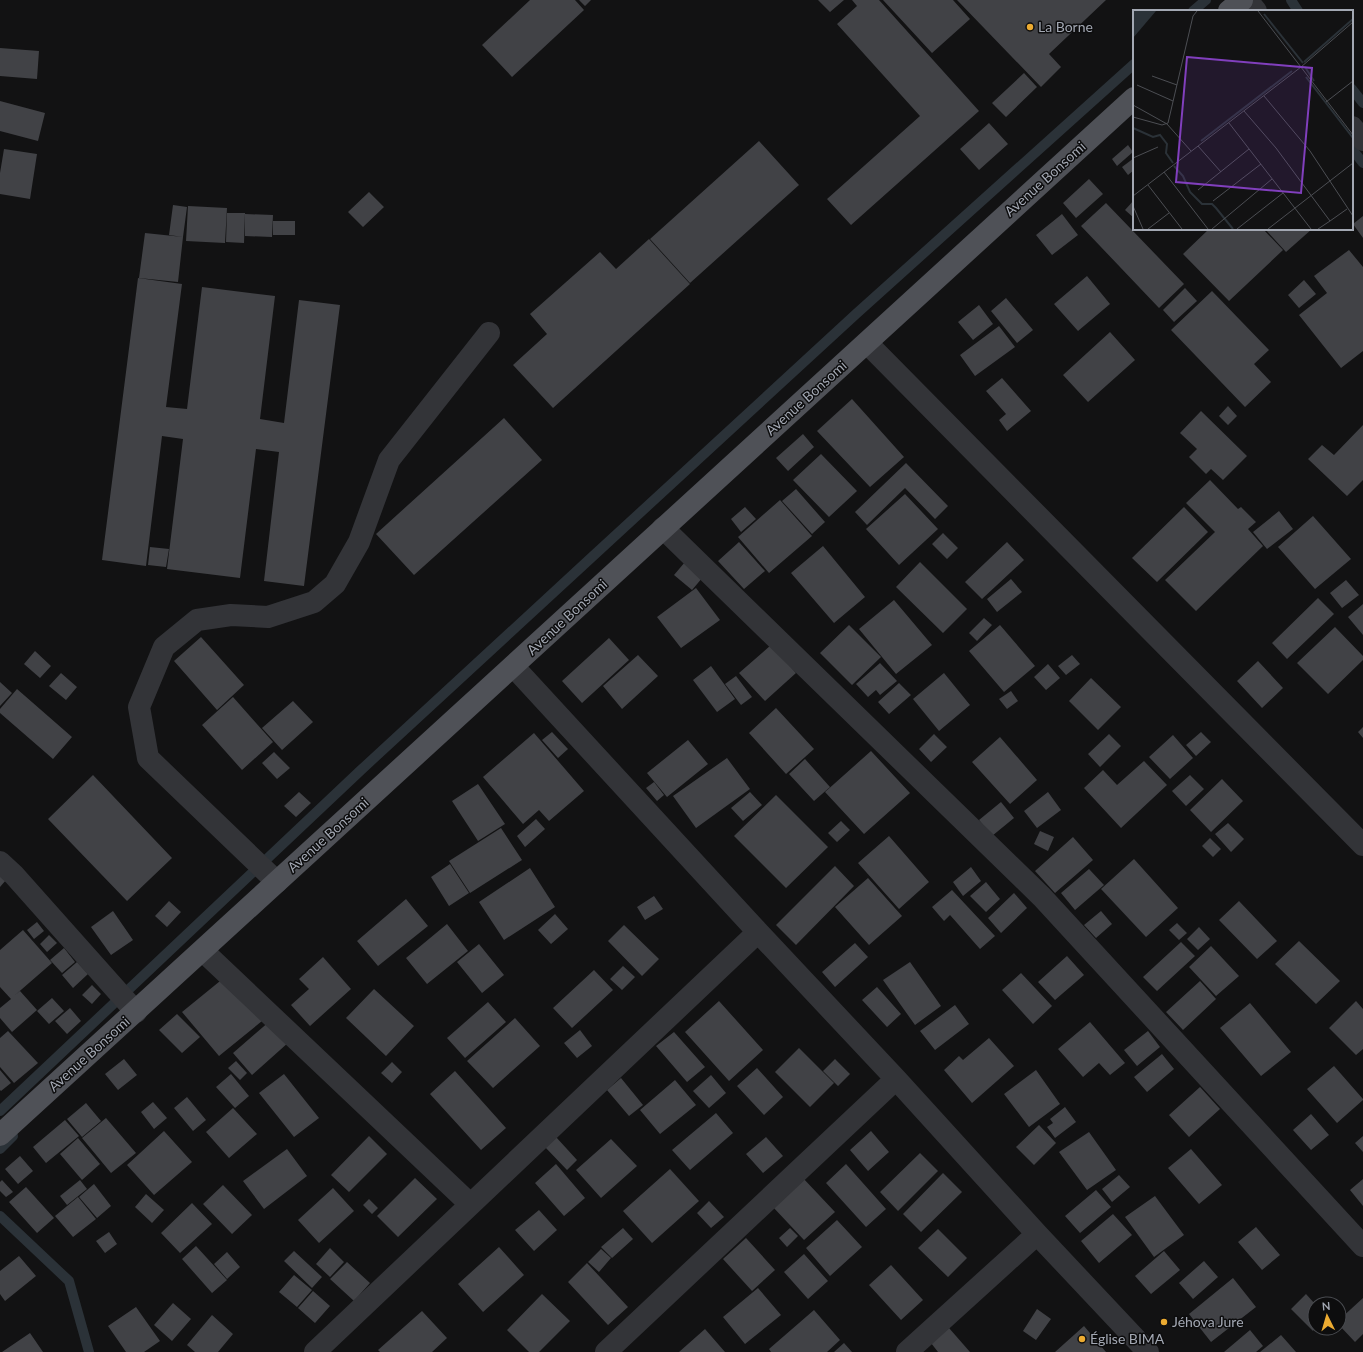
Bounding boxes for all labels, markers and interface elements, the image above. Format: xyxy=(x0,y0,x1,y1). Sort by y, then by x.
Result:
inset map xyxy=(1133,10,1353,230)
place label: La Borne xyxy=(1038,18,1093,35)
marker: La Borne xyxy=(1025,22,1035,32)
street label: Avenue Bonsomi xyxy=(1001,138,1089,220)
street label: Avenue Bonsomi xyxy=(762,357,850,439)
street label: Avenue Bonsomi xyxy=(523,575,610,658)
street label: Avenue Bonsomi xyxy=(284,794,372,876)
street label: Avenue Bonsomi xyxy=(45,1013,133,1095)
north arrow xyxy=(1307,1296,1347,1336)
text: N xyxy=(1321,1299,1331,1312)
place label: Jéhova Jure xyxy=(1172,1313,1244,1330)
marker: Jéhova Jure xyxy=(1159,1317,1169,1327)
place label: Église BIMA xyxy=(1090,1330,1165,1347)
marker: Église BIMA xyxy=(1077,1334,1087,1344)

